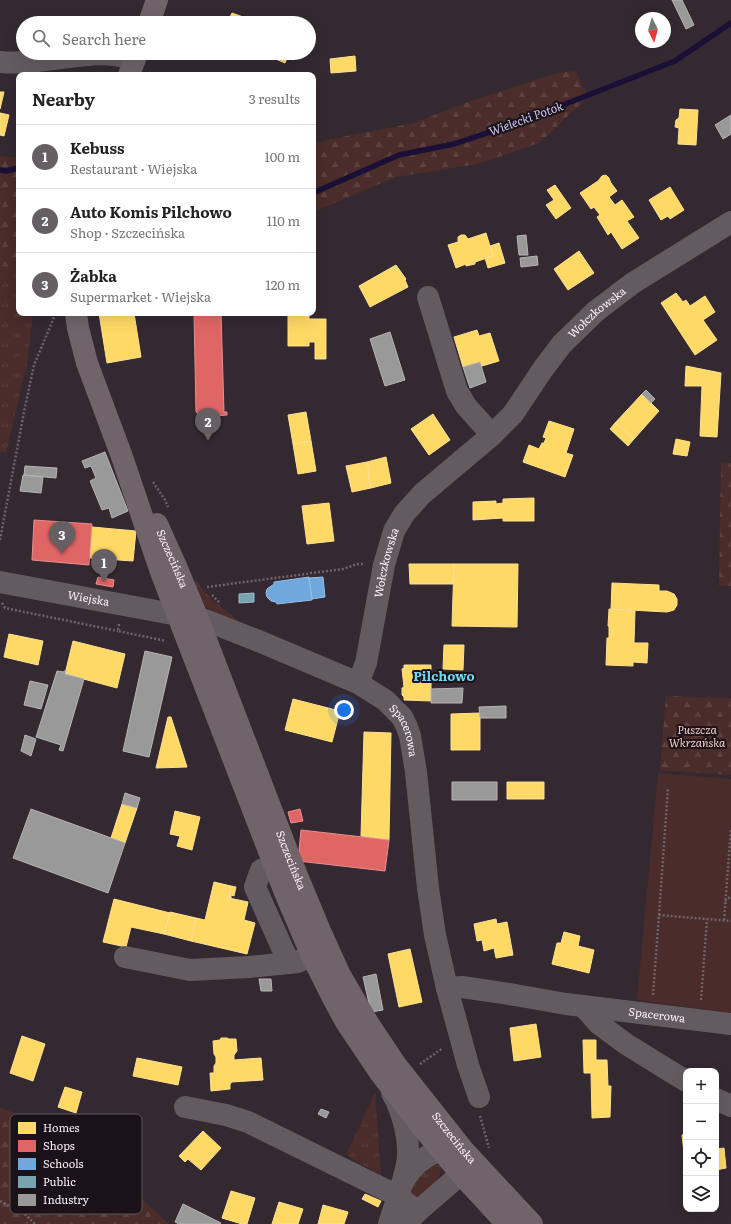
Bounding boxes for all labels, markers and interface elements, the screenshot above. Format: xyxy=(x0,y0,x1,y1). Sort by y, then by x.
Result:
north arrow xyxy=(635,12,671,48)
search box xyxy=(16,16,316,60)
icon: search xyxy=(30,27,52,49)
text: Search here xyxy=(62,27,146,50)
text: Nearby xyxy=(32,86,95,111)
text: 3 results xyxy=(249,89,300,108)
water label: Wielecki Potok xyxy=(486,96,566,140)
text: Kebuss xyxy=(70,136,124,159)
text: 1 xyxy=(42,147,48,166)
text: 100 m xyxy=(264,147,300,166)
text: Restaurant · Wiejska xyxy=(70,159,197,178)
text: Auto Komis Pilchowo xyxy=(70,200,232,223)
text: 2 xyxy=(42,211,48,230)
text: 110 m xyxy=(267,211,300,230)
text: Shop · Szczecińska xyxy=(70,223,185,242)
text: Żabka xyxy=(70,264,117,287)
text: 3 xyxy=(41,275,49,294)
text: 120 m xyxy=(265,275,300,294)
street label: Wołczkowska xyxy=(564,282,629,341)
text: Supermarket · Wiejska xyxy=(70,287,211,306)
pin: 2 xyxy=(195,408,221,441)
pin: 3 xyxy=(49,521,75,554)
street label: Wołczkowska xyxy=(369,524,402,599)
street label: Szczecińska xyxy=(153,526,193,590)
pin: 1 xyxy=(91,549,117,582)
street label: Wiejska xyxy=(66,586,111,609)
district label: Pilchowo xyxy=(413,666,475,685)
your location xyxy=(334,700,354,720)
street label: Spacerowa xyxy=(386,700,422,758)
park label: Puszcza Wkrzańska xyxy=(669,721,726,750)
street label: Szczecińska xyxy=(273,828,311,892)
street label: Spacerowa xyxy=(628,1003,686,1025)
map controls xyxy=(683,1068,719,1212)
button: + xyxy=(683,1068,719,1104)
button: − xyxy=(683,1104,719,1140)
street label: Szczecińska xyxy=(429,1108,481,1167)
legend xyxy=(10,1114,142,1214)
text: Homes xyxy=(43,1119,80,1135)
text: Shops xyxy=(43,1137,75,1153)
button: locate xyxy=(683,1140,719,1176)
text: Schools xyxy=(43,1155,84,1171)
text: Public xyxy=(43,1173,76,1189)
button: layers xyxy=(683,1176,719,1212)
text: Industry xyxy=(43,1191,90,1207)

